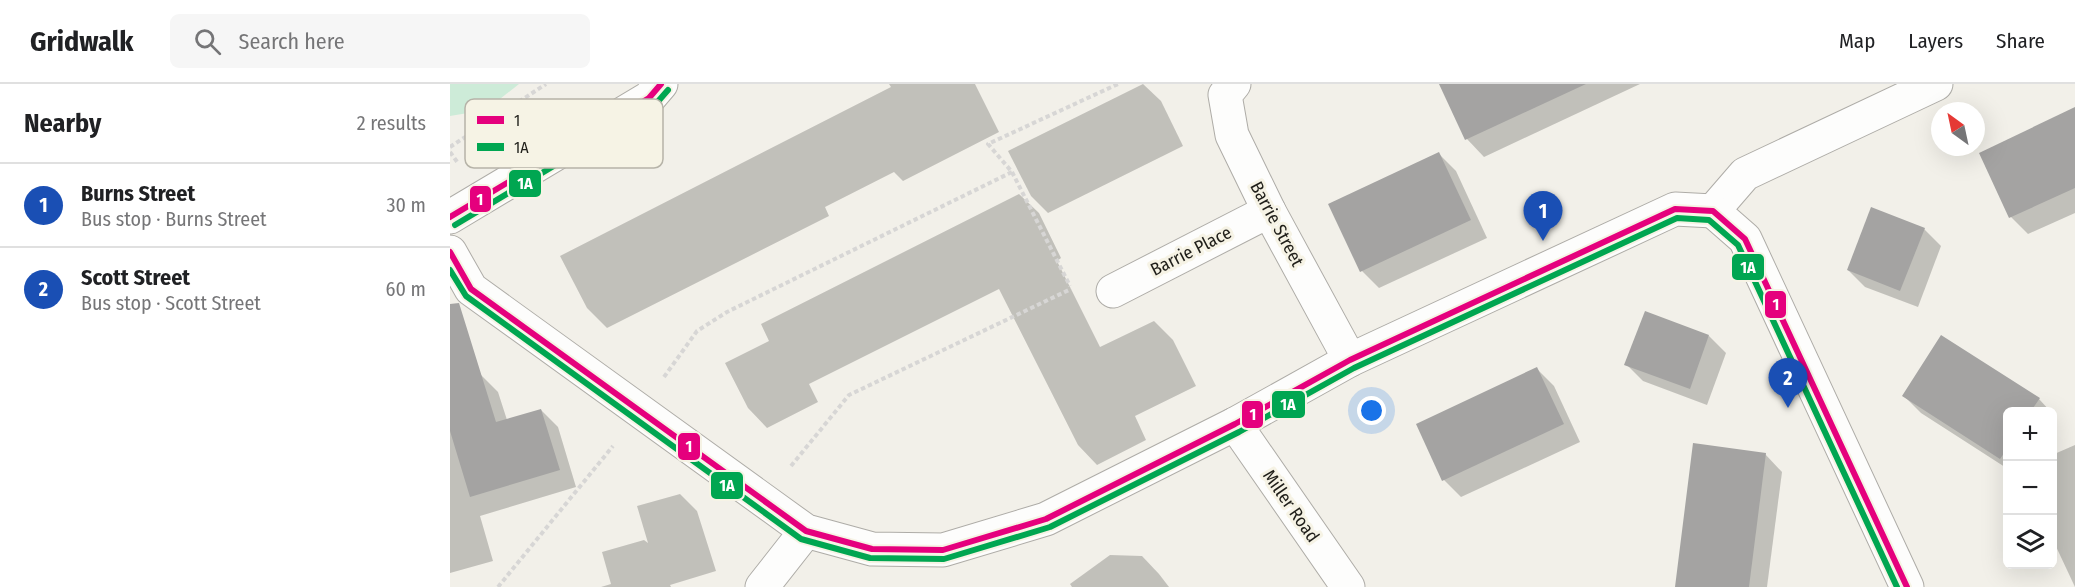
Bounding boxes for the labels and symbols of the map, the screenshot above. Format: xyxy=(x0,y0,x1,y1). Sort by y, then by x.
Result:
legend xyxy=(465,99,663,168)
north arrow xyxy=(1931,102,1985,156)
text: 1 xyxy=(514,111,520,130)
text: 1A xyxy=(514,138,529,157)
line badge: 1A xyxy=(508,169,542,198)
text: 1A xyxy=(517,174,533,193)
street label: Barrie Street xyxy=(1245,178,1309,270)
line badge: 1 xyxy=(469,185,492,213)
text: 1 xyxy=(477,190,483,209)
pin: 1 xyxy=(1524,192,1562,241)
street label: Barrie Place xyxy=(1147,221,1235,281)
line badge: 1A xyxy=(1731,253,1765,281)
text: 1A xyxy=(1740,258,1756,277)
line badge: 1 xyxy=(1764,290,1787,319)
text: 1 xyxy=(1773,295,1779,314)
pin: 2 xyxy=(1768,358,1808,408)
line badge: 1A xyxy=(1271,390,1306,419)
text: 1A xyxy=(1280,395,1296,414)
your location xyxy=(1357,396,1386,425)
line badge: 1 xyxy=(1241,400,1264,429)
text: 1 xyxy=(1250,405,1256,424)
line badge: 1 xyxy=(677,432,701,461)
text: 1 xyxy=(686,437,692,456)
street label: Miller Road xyxy=(1258,466,1324,546)
line badge: 1A xyxy=(710,471,744,500)
text: 1A xyxy=(719,476,735,495)

